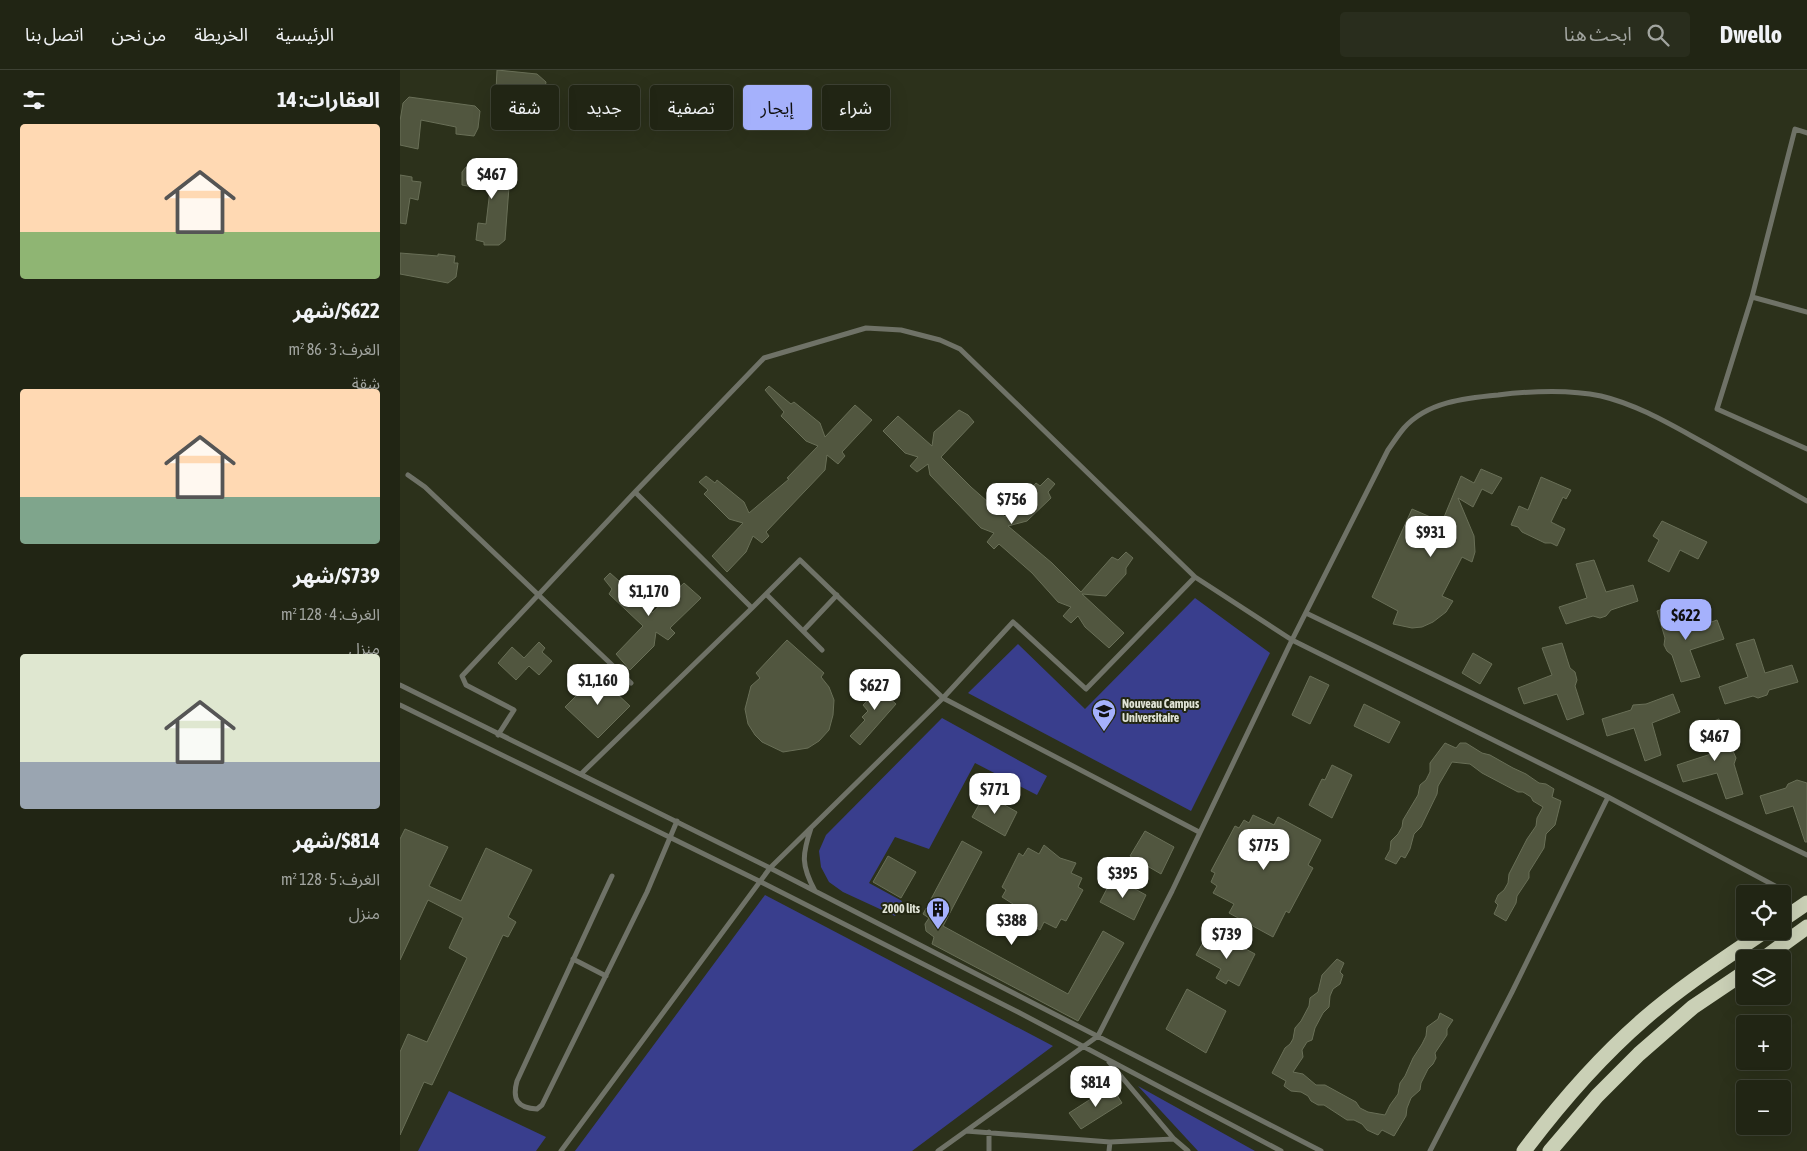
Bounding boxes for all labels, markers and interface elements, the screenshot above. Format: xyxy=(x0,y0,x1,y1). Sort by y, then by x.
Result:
search box xyxy=(1340,12,1690,57)
icon: search xyxy=(1644,21,1672,49)
text: Dwello xyxy=(1720,21,1782,48)
text: ابحث هنا xyxy=(1564,23,1632,45)
text: اتصل بنا xyxy=(25,24,84,45)
text: من نحن xyxy=(112,24,166,45)
text: الخريطة xyxy=(194,24,248,45)
text: الرئيسية xyxy=(276,24,334,45)
chip: شقة xyxy=(491,85,559,130)
chip: جديد xyxy=(569,85,640,130)
chip: تصفية xyxy=(650,85,733,130)
chip: إيجار xyxy=(743,85,812,130)
chip: شراء xyxy=(822,85,890,130)
icon: filters xyxy=(20,86,48,114)
text: العقارات: 14 xyxy=(277,87,380,111)
icon: home xyxy=(155,157,245,247)
pin: $467 xyxy=(462,158,522,200)
text: $467 xyxy=(477,165,507,183)
text: $622/شهر xyxy=(293,298,380,322)
text: الغرف: 3 · 86 m² xyxy=(288,340,380,358)
text: شقة xyxy=(352,374,380,392)
icon: home xyxy=(155,422,245,512)
pin: $756 xyxy=(982,482,1042,525)
text: $756 xyxy=(997,490,1027,508)
pin: $931 xyxy=(1401,516,1461,558)
text: $931 xyxy=(1416,523,1446,541)
text: $739/شهر xyxy=(293,563,380,587)
pin: $1,170 xyxy=(608,574,690,617)
text: $1,170 xyxy=(629,582,669,600)
pin: $622 xyxy=(1656,598,1716,641)
text: الغرف: 4 · 128 m² xyxy=(281,605,380,623)
text: $622 xyxy=(1671,606,1701,624)
text: منزل xyxy=(349,639,380,657)
pin: $1,160 xyxy=(557,664,639,706)
pin: $627 xyxy=(845,668,905,711)
text: $1,160 xyxy=(578,671,618,689)
text: $627 xyxy=(860,676,890,694)
icon: home xyxy=(155,687,245,777)
place label: Nouveau Campus Universitaire xyxy=(1122,697,1200,725)
school or university icon: Nouveau Campus Universitaire xyxy=(1091,698,1117,732)
pin: $467 xyxy=(1685,720,1745,762)
text: $467 xyxy=(1700,727,1730,745)
pin: $771 xyxy=(965,772,1025,815)
text: $771 xyxy=(980,780,1010,798)
text: $814/شهر xyxy=(293,828,380,852)
pin: $775 xyxy=(1234,828,1294,871)
text: $775 xyxy=(1249,836,1279,854)
pin: $395 xyxy=(1093,856,1153,899)
text: $395 xyxy=(1108,864,1138,882)
text: الغرف: 5 · 128 m² xyxy=(281,870,380,888)
map controls xyxy=(1736,885,1791,1135)
button: locate xyxy=(1736,885,1791,940)
building icon: 2000 lits xyxy=(925,896,951,930)
place label: 2000 lits xyxy=(882,902,921,916)
text: منزل xyxy=(349,904,380,922)
pin: $388 xyxy=(982,904,1042,946)
text: $388 xyxy=(997,911,1027,929)
pin: $739 xyxy=(1197,918,1257,960)
text: $739 xyxy=(1212,925,1242,943)
button: layers xyxy=(1736,950,1791,1005)
button: + xyxy=(1736,1015,1791,1070)
pin: $814 xyxy=(1066,1066,1126,1108)
text: $814 xyxy=(1081,1073,1111,1091)
button: − xyxy=(1736,1080,1791,1135)

